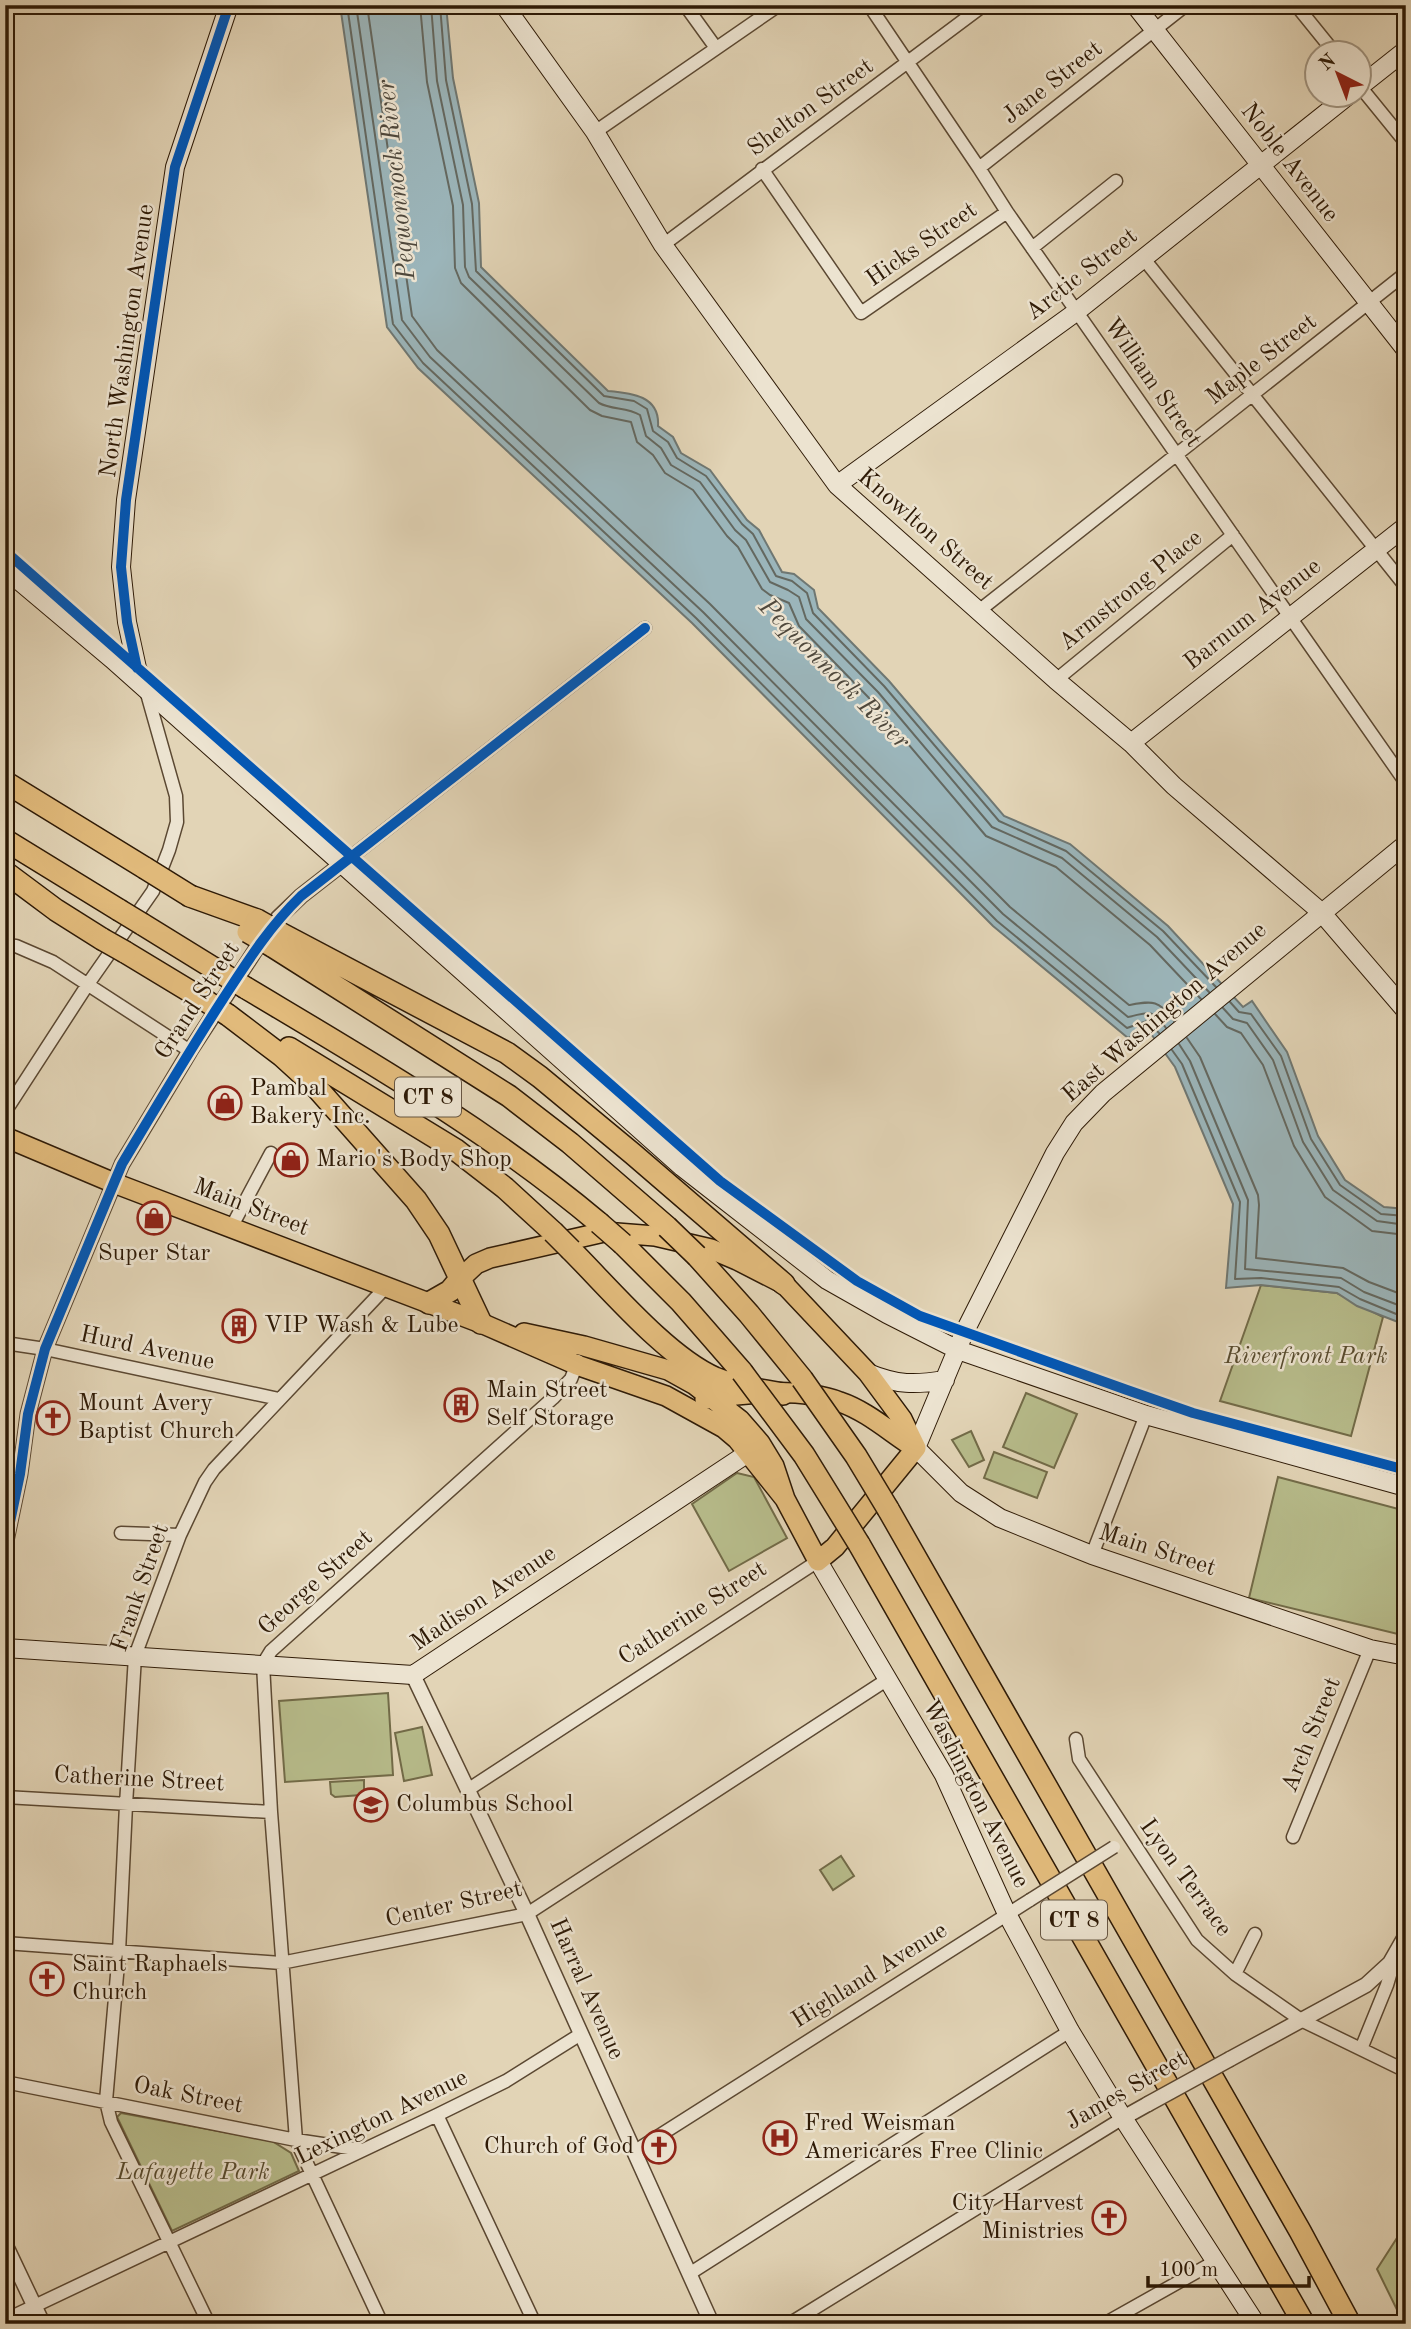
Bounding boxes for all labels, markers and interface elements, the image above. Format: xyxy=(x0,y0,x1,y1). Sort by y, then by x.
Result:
street label: Jane Street xyxy=(999,37,1107,129)
north arrow xyxy=(1302,38,1372,108)
text: N xyxy=(1317,51,1340,75)
street label: Shelton Street xyxy=(744,54,878,162)
water label: Pequonnock River xyxy=(373,78,421,282)
street label: Noble Avenue xyxy=(1235,99,1343,227)
street label: Hicks Street xyxy=(862,198,982,292)
street label: North Washington Avenue xyxy=(97,203,159,479)
street label: Arctic Street xyxy=(1022,224,1142,326)
street label: Maple Street xyxy=(1203,310,1321,410)
street label: William Street xyxy=(1099,314,1205,452)
street label: Knowlton Street xyxy=(852,465,998,595)
street label: Armstrong Place xyxy=(1055,526,1207,656)
street label: Barnum Avenue xyxy=(1180,554,1326,676)
water label: Pequonnock River xyxy=(753,593,915,755)
street label: East Washington Avenue xyxy=(1058,918,1272,1108)
street label: Grand Street xyxy=(151,938,245,1064)
place label: Pambal Bakery Inc. xyxy=(250,1077,371,1129)
road number: CT 8 xyxy=(395,1078,461,1116)
shop icon: Pambal Bakery Inc. xyxy=(206,1084,244,1122)
shop icon: Mario's Body Shop xyxy=(272,1141,310,1179)
place label: Mario's Body Shop xyxy=(316,1148,512,1172)
street label: Main Street xyxy=(190,1175,312,1241)
shop icon: Super Star xyxy=(135,1199,173,1237)
place label: Super Star xyxy=(98,1242,211,1266)
building icon: VIP Wash & Lube xyxy=(220,1307,258,1345)
place label: VIP Wash & Lube xyxy=(264,1314,459,1338)
street label: Hurd Avenue xyxy=(77,1323,217,1375)
park label: Riverfront Park xyxy=(1223,1345,1388,1369)
place label: Main Street Self Storage xyxy=(486,1379,614,1431)
building icon: Main Street Self Storage xyxy=(442,1386,480,1424)
place label: Mount Avery Baptist Church xyxy=(78,1392,235,1444)
church icon: Mount Avery Baptist Church xyxy=(34,1399,72,1437)
street label: Frank Street xyxy=(108,1521,174,1655)
street label: Main Street xyxy=(1095,1521,1219,1581)
street label: George Street xyxy=(254,1526,378,1640)
street label: Madison Avenue xyxy=(407,1542,561,1656)
street label: Catherine Street xyxy=(615,1557,771,1671)
street label: Arch Street xyxy=(1278,1674,1346,1796)
street label: Washington Avenue xyxy=(917,1696,1033,1892)
street label: Catherine Street xyxy=(53,1764,225,1796)
school or university icon: Columbus School xyxy=(352,1786,390,1824)
place label: Columbus School xyxy=(396,1793,573,1817)
street label: Lyon Terrace xyxy=(1134,1815,1236,1941)
street label: Center Street xyxy=(383,1878,525,1932)
road number: CT 8 xyxy=(1041,1900,1107,1940)
street label: Harral Avenue xyxy=(544,1915,628,2063)
street label: Highland Avenue xyxy=(788,1919,952,2033)
place label: Saint Raphaels Church xyxy=(72,1953,228,2005)
church icon: Saint Raphaels Church xyxy=(28,1960,66,1998)
street label: James Street xyxy=(1062,2047,1192,2135)
street label: Lexington Avenue xyxy=(292,2066,472,2170)
street label: Oak Street xyxy=(131,2074,245,2118)
place label: Fred Weisman Americares Free Clinic xyxy=(804,2112,1043,2164)
hospital icon: Fred Weisman Americares Free Clinic xyxy=(761,2119,799,2157)
church icon: Church of God xyxy=(640,2128,678,2166)
place label: Church of God xyxy=(484,2135,634,2159)
park label: Lafayette Park xyxy=(115,2161,270,2185)
place label: City Harvest Ministries xyxy=(952,2192,1084,2244)
church icon: City Harvest Ministries xyxy=(1090,2199,1128,2237)
scale bar xyxy=(1148,2245,1310,2289)
text: 100 m xyxy=(1159,2260,1218,2281)

